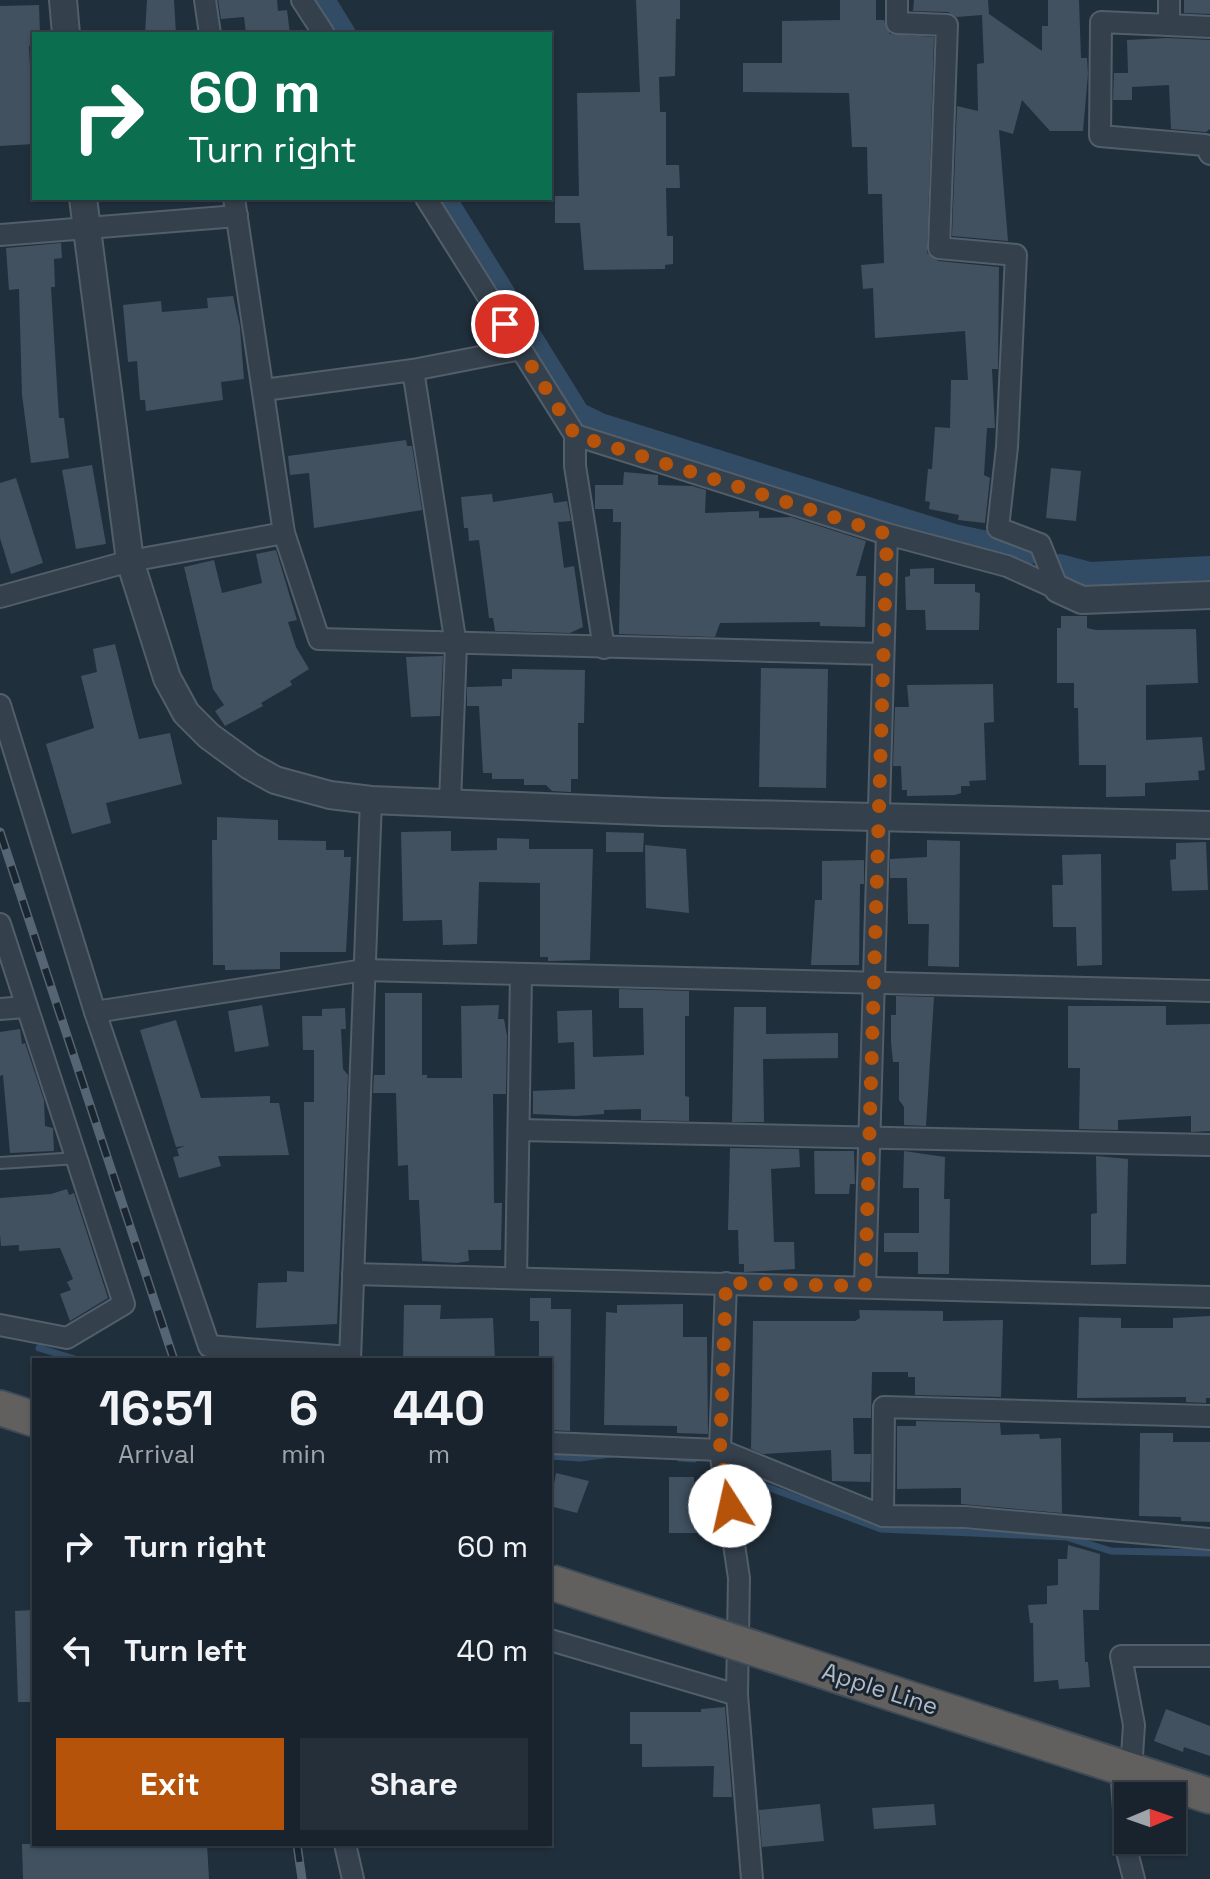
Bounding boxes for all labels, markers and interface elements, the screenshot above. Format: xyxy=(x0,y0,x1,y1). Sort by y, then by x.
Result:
text: 60 m xyxy=(188,57,321,128)
icon: right xyxy=(56,64,160,168)
text: Turn right xyxy=(188,127,357,173)
pin xyxy=(471,290,539,358)
icon: arrive xyxy=(483,302,527,346)
text: 16:51 xyxy=(99,1378,214,1439)
text: 6 xyxy=(289,1378,318,1439)
text: 440 xyxy=(393,1378,485,1439)
text: Arrival xyxy=(118,1437,195,1471)
text: min xyxy=(281,1437,326,1471)
text: m xyxy=(428,1437,450,1471)
position arrow xyxy=(688,1464,772,1548)
icon: right xyxy=(56,1524,100,1568)
text: Turn right xyxy=(124,1527,267,1566)
text: 60 m xyxy=(457,1527,528,1566)
icon: left xyxy=(56,1628,100,1672)
text: Turn left xyxy=(124,1631,247,1670)
text: 40 m xyxy=(457,1631,528,1670)
street label: Apple Line xyxy=(818,1655,942,1722)
button: Exit xyxy=(56,1738,284,1830)
button: Share xyxy=(300,1738,528,1830)
north arrow xyxy=(1114,1782,1186,1854)
map controls xyxy=(1114,1782,1186,1854)

